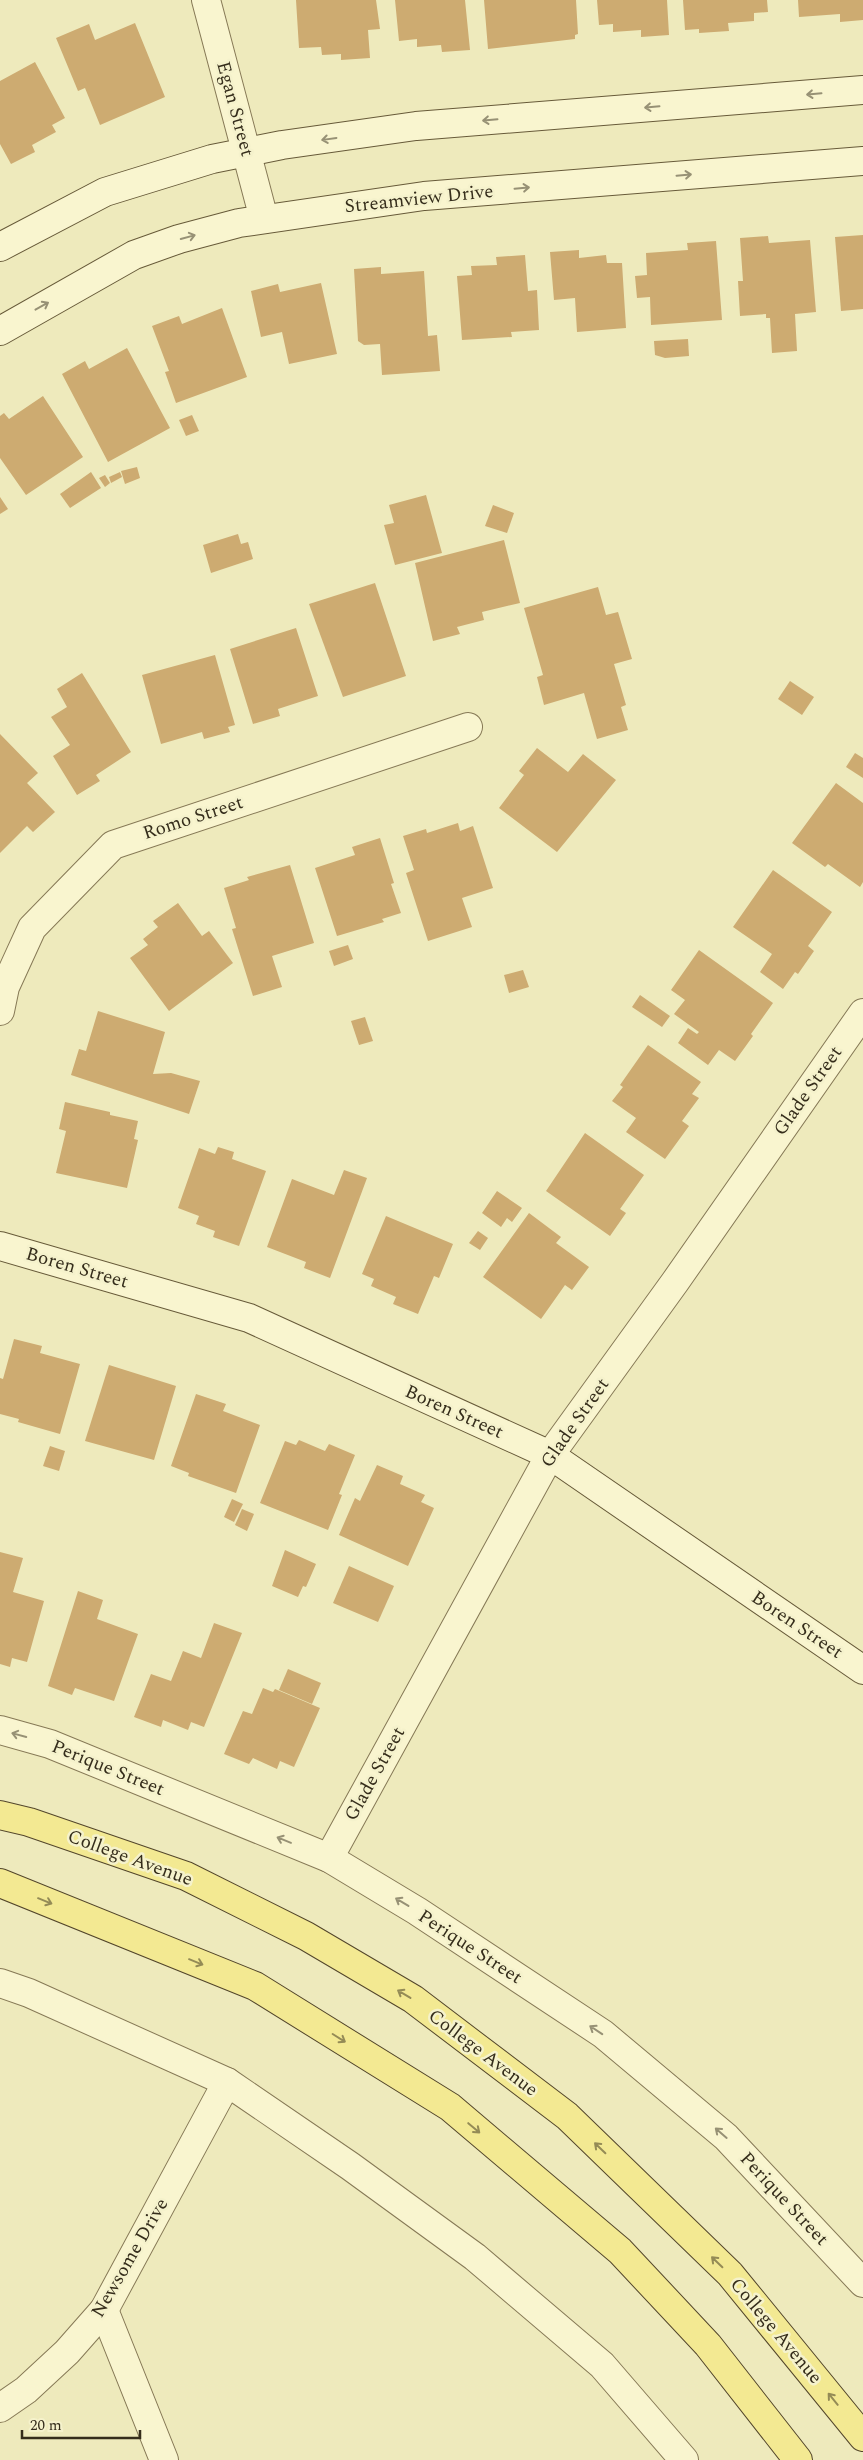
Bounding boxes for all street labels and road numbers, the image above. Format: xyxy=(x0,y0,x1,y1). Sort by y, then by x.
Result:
street label: Egan Street xyxy=(208,58,262,160)
street label: Streamview Drive xyxy=(343,177,495,221)
street label: Romo Street xyxy=(139,788,247,848)
street label: Glade Street xyxy=(766,1040,850,1142)
street label: Boren Street xyxy=(22,1240,132,1297)
street label: Glade Street xyxy=(533,1372,617,1474)
street label: Boren Street xyxy=(400,1377,508,1447)
street label: Boren Street xyxy=(745,1584,849,1667)
street label: Glade Street xyxy=(337,1721,413,1826)
street label: Perique Street xyxy=(47,1732,169,1804)
street label: College Avenue xyxy=(63,1822,197,1894)
street label: Perique Street xyxy=(412,1902,528,1992)
street label: College Avenue xyxy=(422,2002,544,2104)
street label: Perique Street xyxy=(733,2145,836,2253)
street label: Newsome Drive xyxy=(84,2193,176,2323)
street label: College Avenue xyxy=(723,2271,829,2391)

